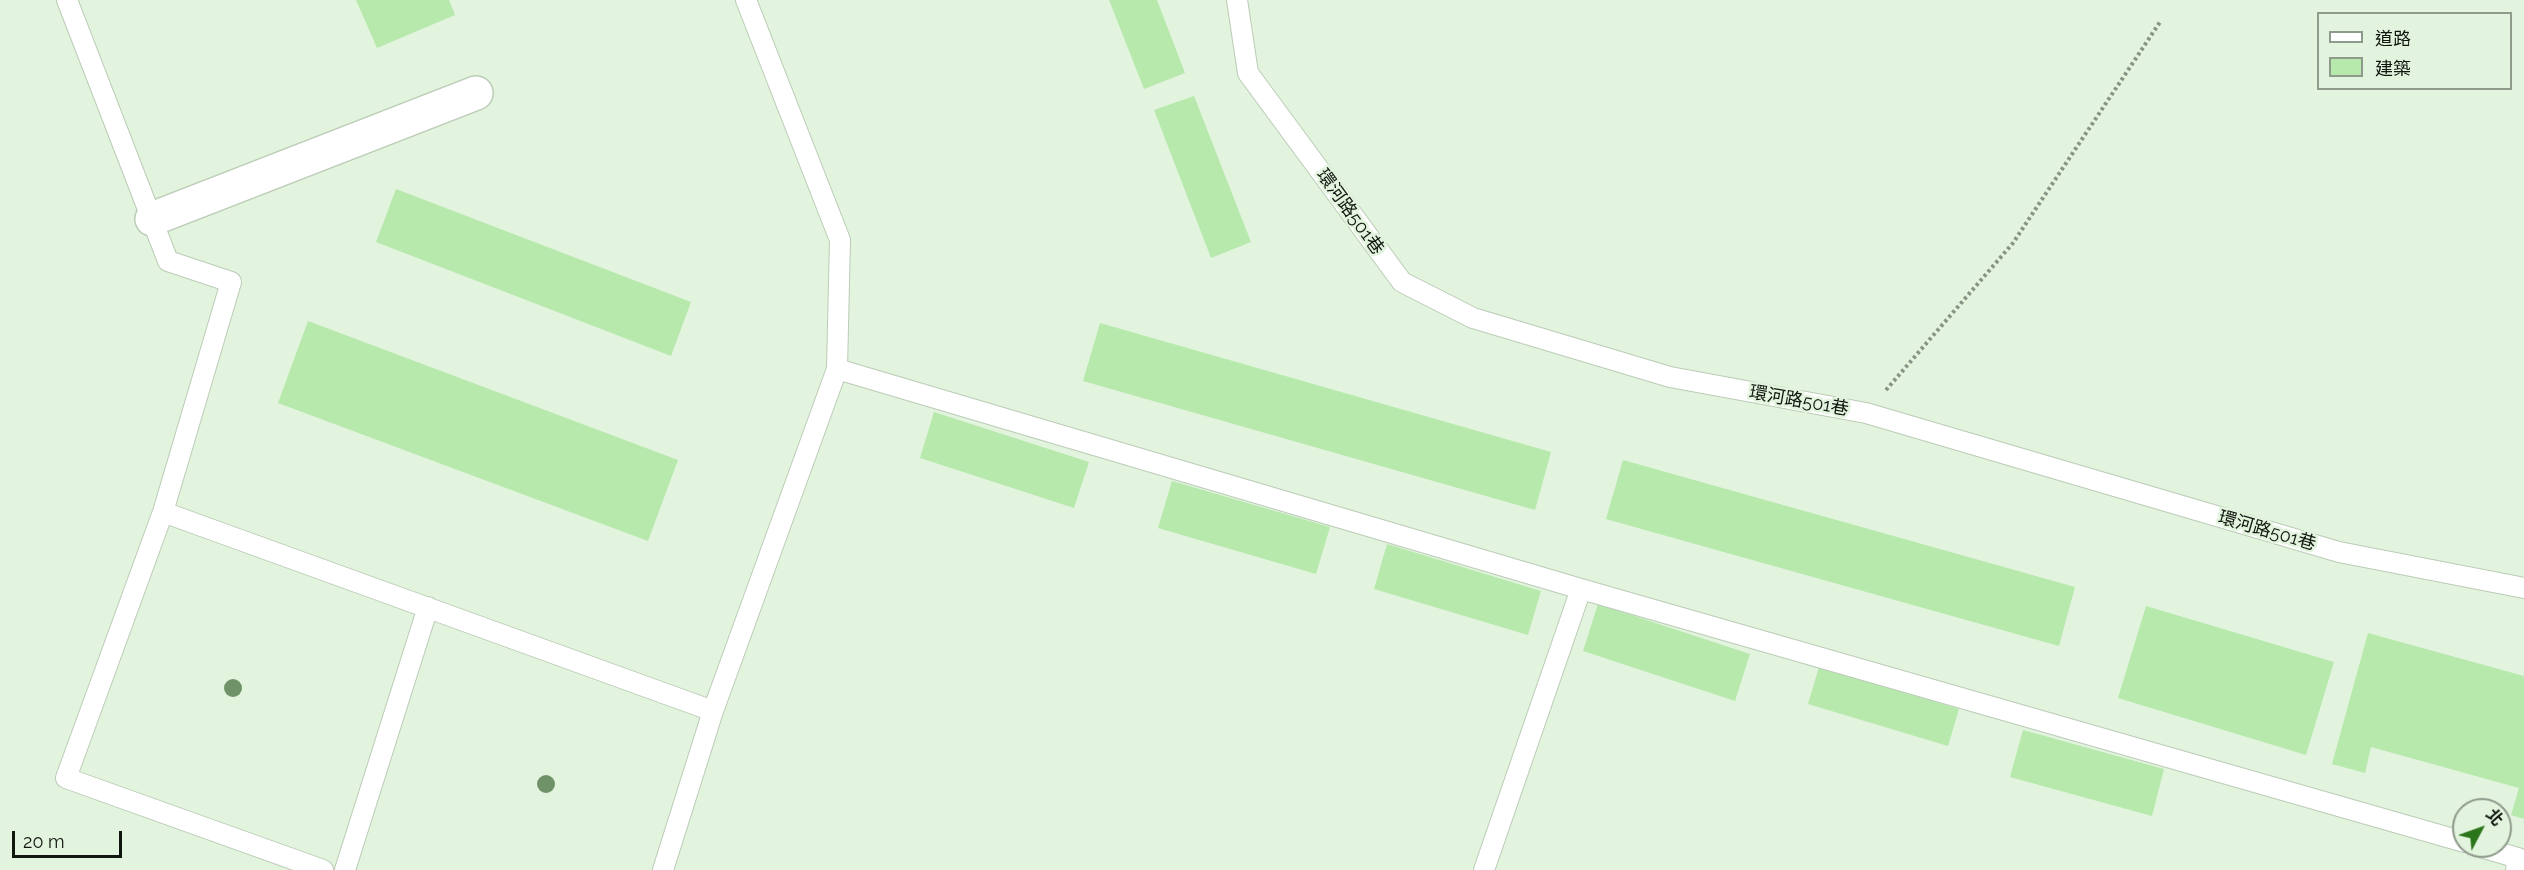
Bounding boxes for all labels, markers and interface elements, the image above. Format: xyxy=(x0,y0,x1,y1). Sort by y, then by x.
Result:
legend xyxy=(2317,12,2512,90)
text: 道路 xyxy=(2375,28,2411,49)
text: 建築 xyxy=(2375,58,2411,79)
street label: 環河路501巷 xyxy=(1312,165,1388,259)
street label: 環河路501巷 xyxy=(1748,382,1850,420)
street label: 環河路501巷 xyxy=(2216,507,2318,555)
north arrow xyxy=(2452,798,2512,858)
text: 北 xyxy=(2482,805,2507,829)
scale bar xyxy=(15,819,124,857)
text: 20 m xyxy=(23,831,65,852)

